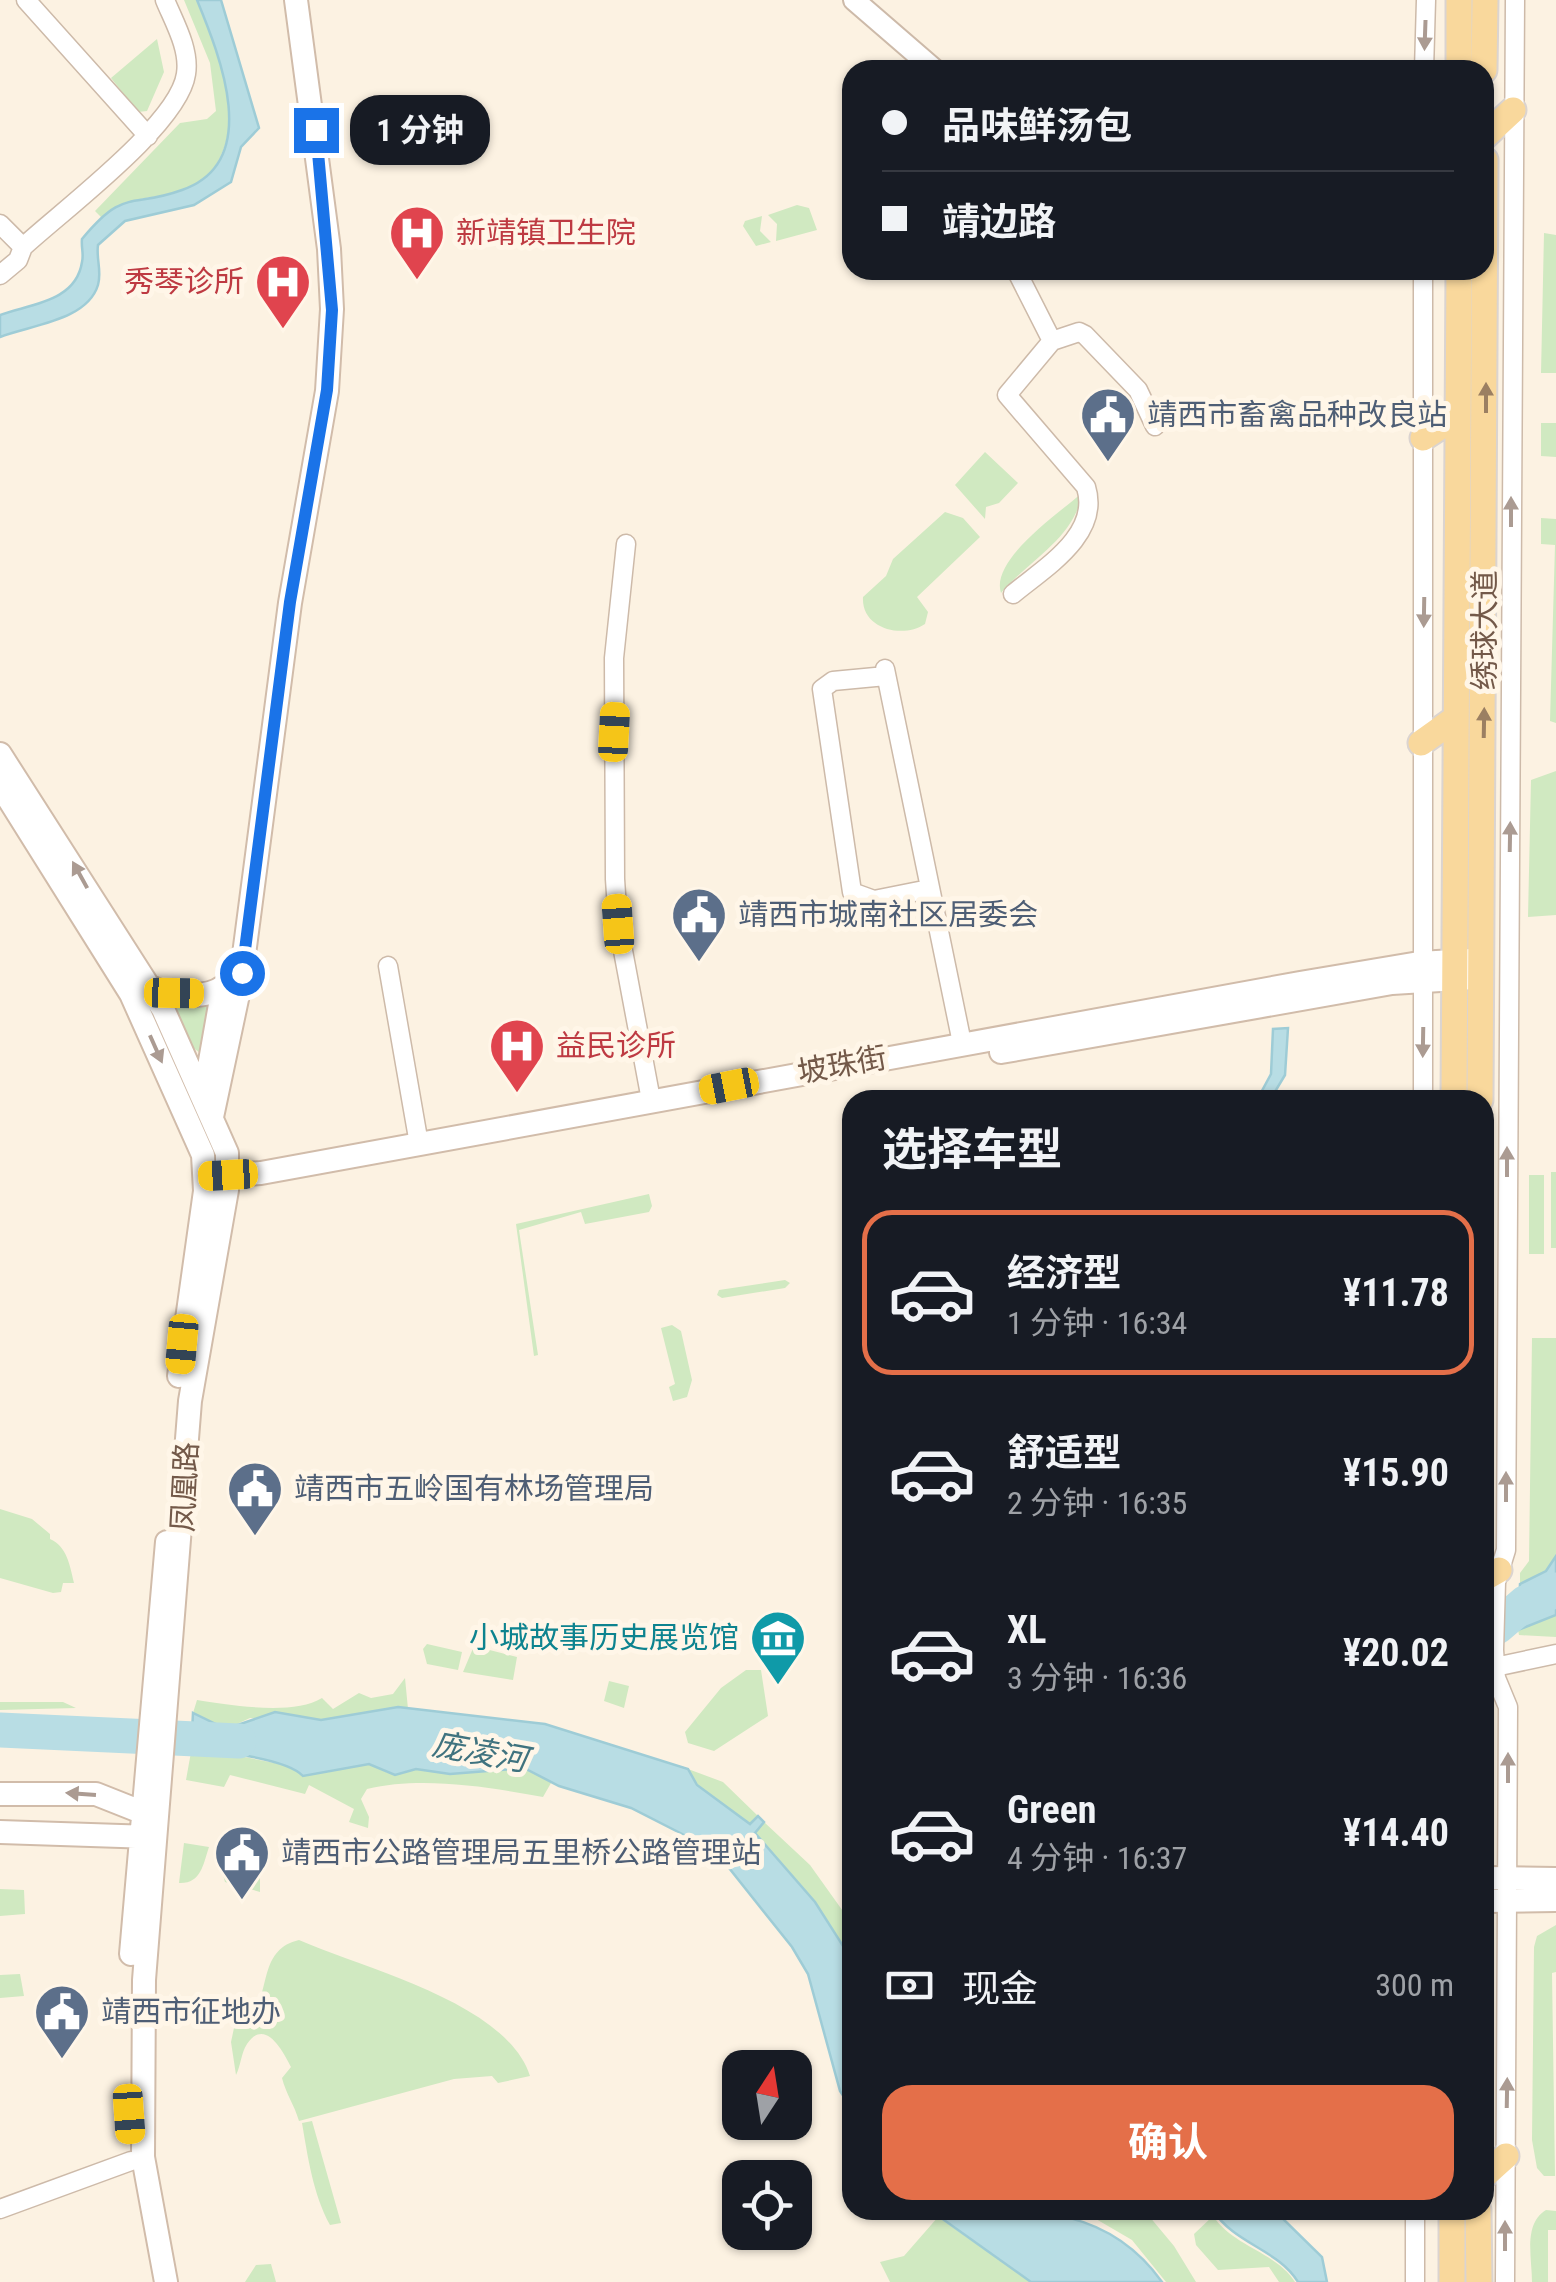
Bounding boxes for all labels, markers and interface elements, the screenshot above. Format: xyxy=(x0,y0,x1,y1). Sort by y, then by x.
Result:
one-way arrow xyxy=(1417,20,1433,51)
callout: 1 分钟 xyxy=(351,95,491,165)
text: 品味鲜汤包 xyxy=(942,104,1132,148)
route end xyxy=(294,108,339,153)
text: 1 分钟 xyxy=(376,111,464,149)
text: 靖边路 xyxy=(942,200,1056,244)
hospital icon: 新靖镇卫生院 xyxy=(387,203,447,282)
place label: 新靖镇卫生院 xyxy=(456,215,636,250)
hospital icon: 秀琴诊所 xyxy=(253,252,313,331)
place label: 秀琴诊所 xyxy=(124,264,244,299)
one-way arrow xyxy=(1478,381,1494,413)
public building icon: 靖西市畜禽品种改良站 xyxy=(1078,385,1138,464)
place label: 靖西市畜禽品种改良站 xyxy=(1147,397,1447,432)
one-way arrow xyxy=(1503,495,1519,527)
street label: 绣球大道 xyxy=(1467,570,1502,690)
one-way arrow xyxy=(1415,597,1431,629)
car xyxy=(597,701,631,763)
one-way arrow xyxy=(1477,706,1493,738)
one-way arrow xyxy=(1502,820,1518,852)
one-way arrow xyxy=(72,861,89,890)
public building icon: 靖西市城南社区居委会 xyxy=(669,885,729,964)
car xyxy=(601,893,635,955)
place label: 靖西市城南社区居委会 xyxy=(738,897,1038,932)
route start xyxy=(220,951,265,996)
car xyxy=(144,977,204,1009)
hospital icon: 益民诊所 xyxy=(487,1016,547,1095)
one-way arrow xyxy=(1415,1027,1431,1059)
place label: 益民诊所 xyxy=(556,1028,676,1063)
one-way arrow xyxy=(148,1034,164,1064)
street label: 坡珠街 xyxy=(795,1039,889,1090)
car xyxy=(697,1066,761,1106)
text: 选择车型 xyxy=(882,1123,1062,1176)
one-way arrow xyxy=(1499,1145,1515,1177)
car xyxy=(197,1158,259,1192)
icon: car xyxy=(887,1248,977,1338)
text: 经济型 xyxy=(1007,1251,1121,1295)
text: ¥11.78 xyxy=(1343,1271,1449,1315)
text: 1 分钟 · 16:34 xyxy=(1007,1304,1187,1342)
car xyxy=(164,1313,200,1375)
icon: car xyxy=(887,1428,977,1518)
text: 舒适型 xyxy=(1007,1431,1121,1475)
street label: 凤凰路 xyxy=(165,1441,204,1533)
text: ¥15.90 xyxy=(1343,1451,1449,1495)
public building icon: 靖西市五岭国有林场管理局 xyxy=(225,1459,285,1538)
one-way arrow xyxy=(1498,1470,1514,1502)
place label: 靖西市五岭国有林场管理局 xyxy=(294,1471,654,1506)
text: 2 分钟 · 16:35 xyxy=(1007,1484,1187,1522)
museum icon: 小城故事历史展览馆 xyxy=(748,1608,808,1687)
icon: car xyxy=(887,1608,977,1698)
text: XL xyxy=(1007,1608,1046,1652)
place label: 小城故事历史展览馆 xyxy=(469,1620,739,1655)
text: ¥20.02 xyxy=(1343,1631,1449,1675)
text: 3 分钟 · 16:36 xyxy=(1007,1659,1187,1697)
water label: 庞凌河 xyxy=(429,1725,536,1780)
one-way arrow xyxy=(1500,1752,1516,1784)
one-way arrow xyxy=(65,1786,97,1802)
icon: car xyxy=(887,1788,977,1878)
text: Green xyxy=(1007,1788,1097,1832)
text: ¥14.40 xyxy=(1343,1811,1449,1855)
public building icon: 靖西市公路管理局五里桥公路管理站 xyxy=(212,1823,272,1902)
place label: 靖西市公路管理局五里桥公路管理站 xyxy=(281,1835,761,1870)
text: 4 分钟 · 16:37 xyxy=(1007,1839,1187,1877)
icon: cash xyxy=(882,1958,937,2013)
text: 300 m xyxy=(1375,1966,1454,2004)
text: 现金 xyxy=(962,1967,1038,2011)
public building icon: 靖西市征地办 xyxy=(32,1982,92,2061)
place label: 靖西市征地办 xyxy=(101,1994,281,2029)
north arrow xyxy=(722,2050,812,2140)
map controls xyxy=(722,2050,812,2250)
one-way arrow xyxy=(1499,2077,1515,2109)
car xyxy=(112,2083,146,2145)
button: 确认 xyxy=(882,2085,1454,2200)
button: locate xyxy=(722,2160,812,2250)
one-way arrow xyxy=(1497,2220,1513,2252)

